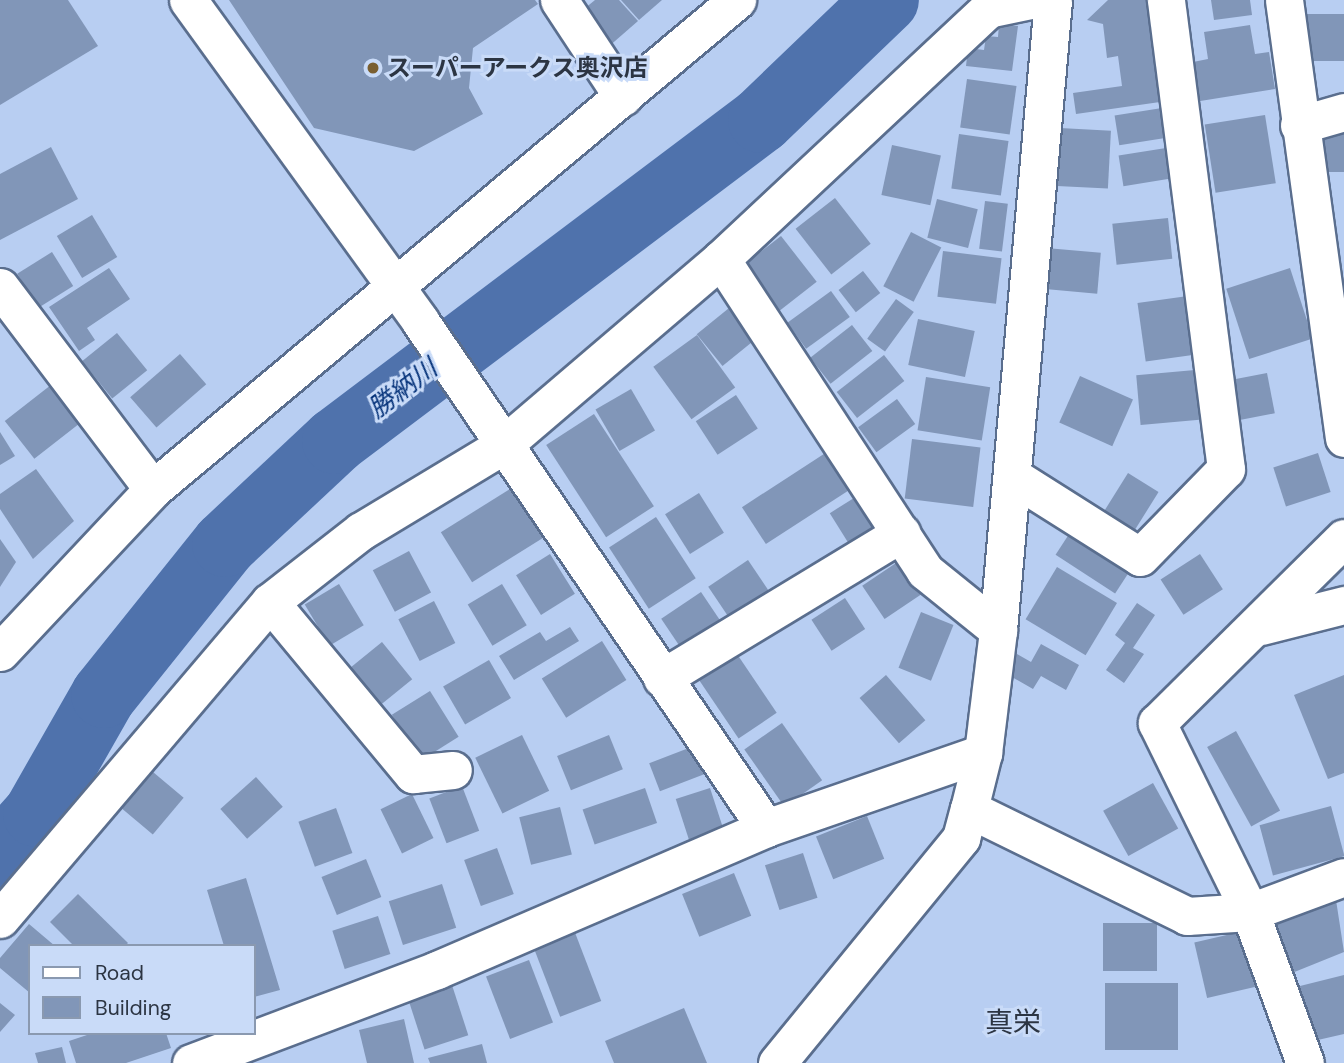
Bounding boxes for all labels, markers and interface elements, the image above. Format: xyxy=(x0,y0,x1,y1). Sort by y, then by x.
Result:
place label: スーパーアークス奥沢店 xyxy=(387,54,650,82)
marker: スーパーアークス奥沢店 xyxy=(365,60,381,76)
water label: 勝納川 xyxy=(362,353,444,425)
legend xyxy=(28,944,256,1035)
text: Road xyxy=(95,959,144,987)
text: Building xyxy=(95,994,171,1022)
district label: 真栄 xyxy=(985,1006,1041,1040)

